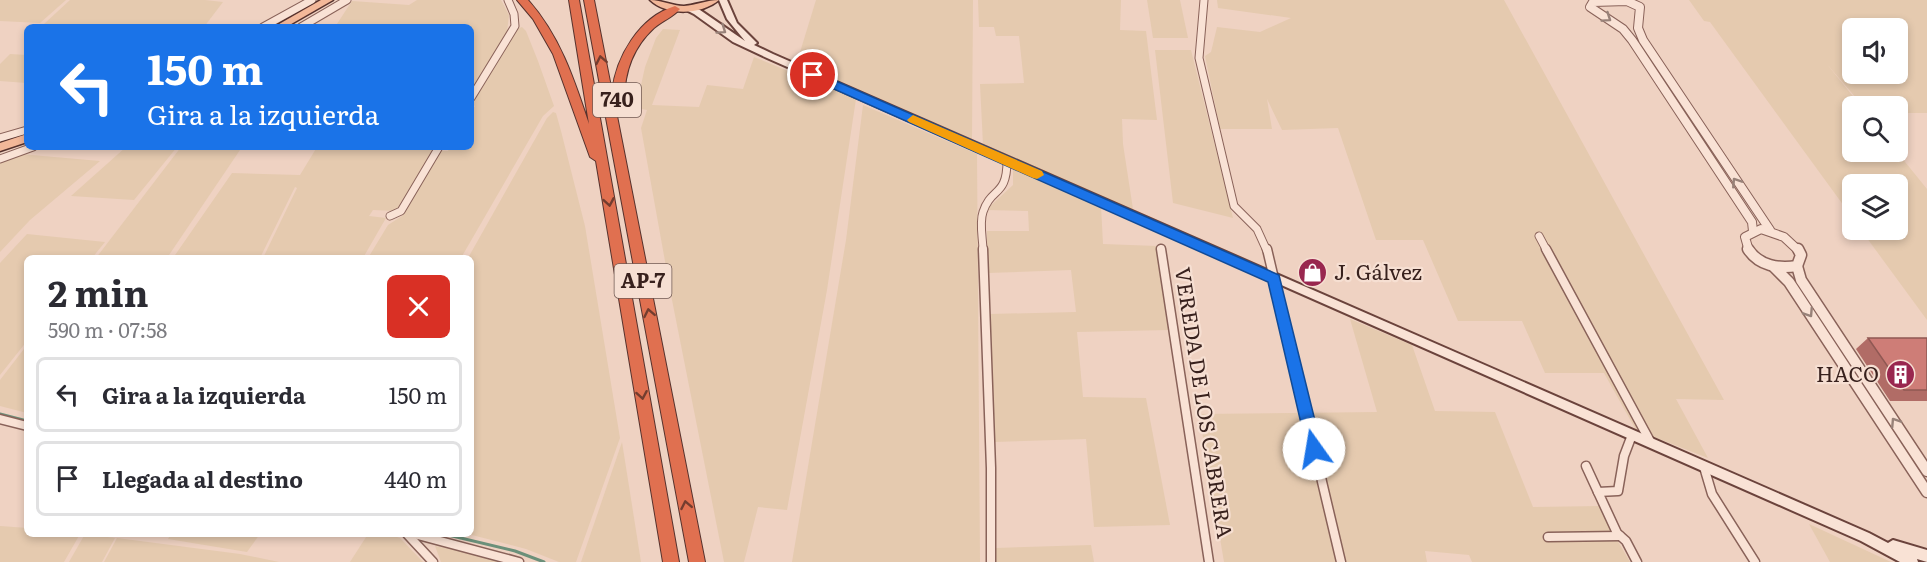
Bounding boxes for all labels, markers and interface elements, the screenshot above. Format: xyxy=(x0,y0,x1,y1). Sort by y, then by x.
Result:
one-way arrow xyxy=(1600,11,1611,22)
map controls xyxy=(1842,18,1908,240)
button: sound xyxy=(1842,18,1908,84)
one-way arrow xyxy=(715,23,726,34)
text: 150 m xyxy=(147,36,263,98)
icon: left xyxy=(48,48,126,126)
pin xyxy=(787,49,838,100)
one-way arrow xyxy=(595,55,608,65)
icon: arrive xyxy=(796,58,829,91)
road number: 740 xyxy=(593,83,641,117)
text: Gira a la izquierda xyxy=(147,93,379,133)
button: search xyxy=(1842,96,1908,162)
button: layers xyxy=(1842,174,1908,240)
one-way arrow xyxy=(1732,178,1744,188)
one-way arrow xyxy=(603,198,615,207)
place label: J. Gálvez xyxy=(1334,255,1422,286)
shop icon: J. Gálvez xyxy=(1297,257,1329,289)
road number: AP-7 xyxy=(614,264,672,298)
text: 2 min xyxy=(48,265,149,318)
street label: VEREDA DE LOS CABRERA xyxy=(1169,265,1242,541)
button: close xyxy=(387,275,450,338)
one-way arrow xyxy=(1802,307,1814,317)
one-way arrow xyxy=(643,308,656,318)
text: 590 m · 07:58 xyxy=(48,314,167,344)
place label: HACO xyxy=(1816,357,1879,388)
building icon: HACO xyxy=(1884,359,1916,391)
icon: left xyxy=(51,378,84,411)
text: Gira a la izquierda xyxy=(102,378,306,411)
text: 150 m xyxy=(388,378,447,411)
one-way arrow xyxy=(635,389,648,399)
position arrow xyxy=(1282,417,1346,481)
one-way arrow xyxy=(1891,418,1902,429)
icon: arrive xyxy=(51,462,84,495)
text: Llegada al destino xyxy=(102,462,303,495)
text: 440 m xyxy=(384,462,447,495)
one-way arrow xyxy=(680,500,693,510)

